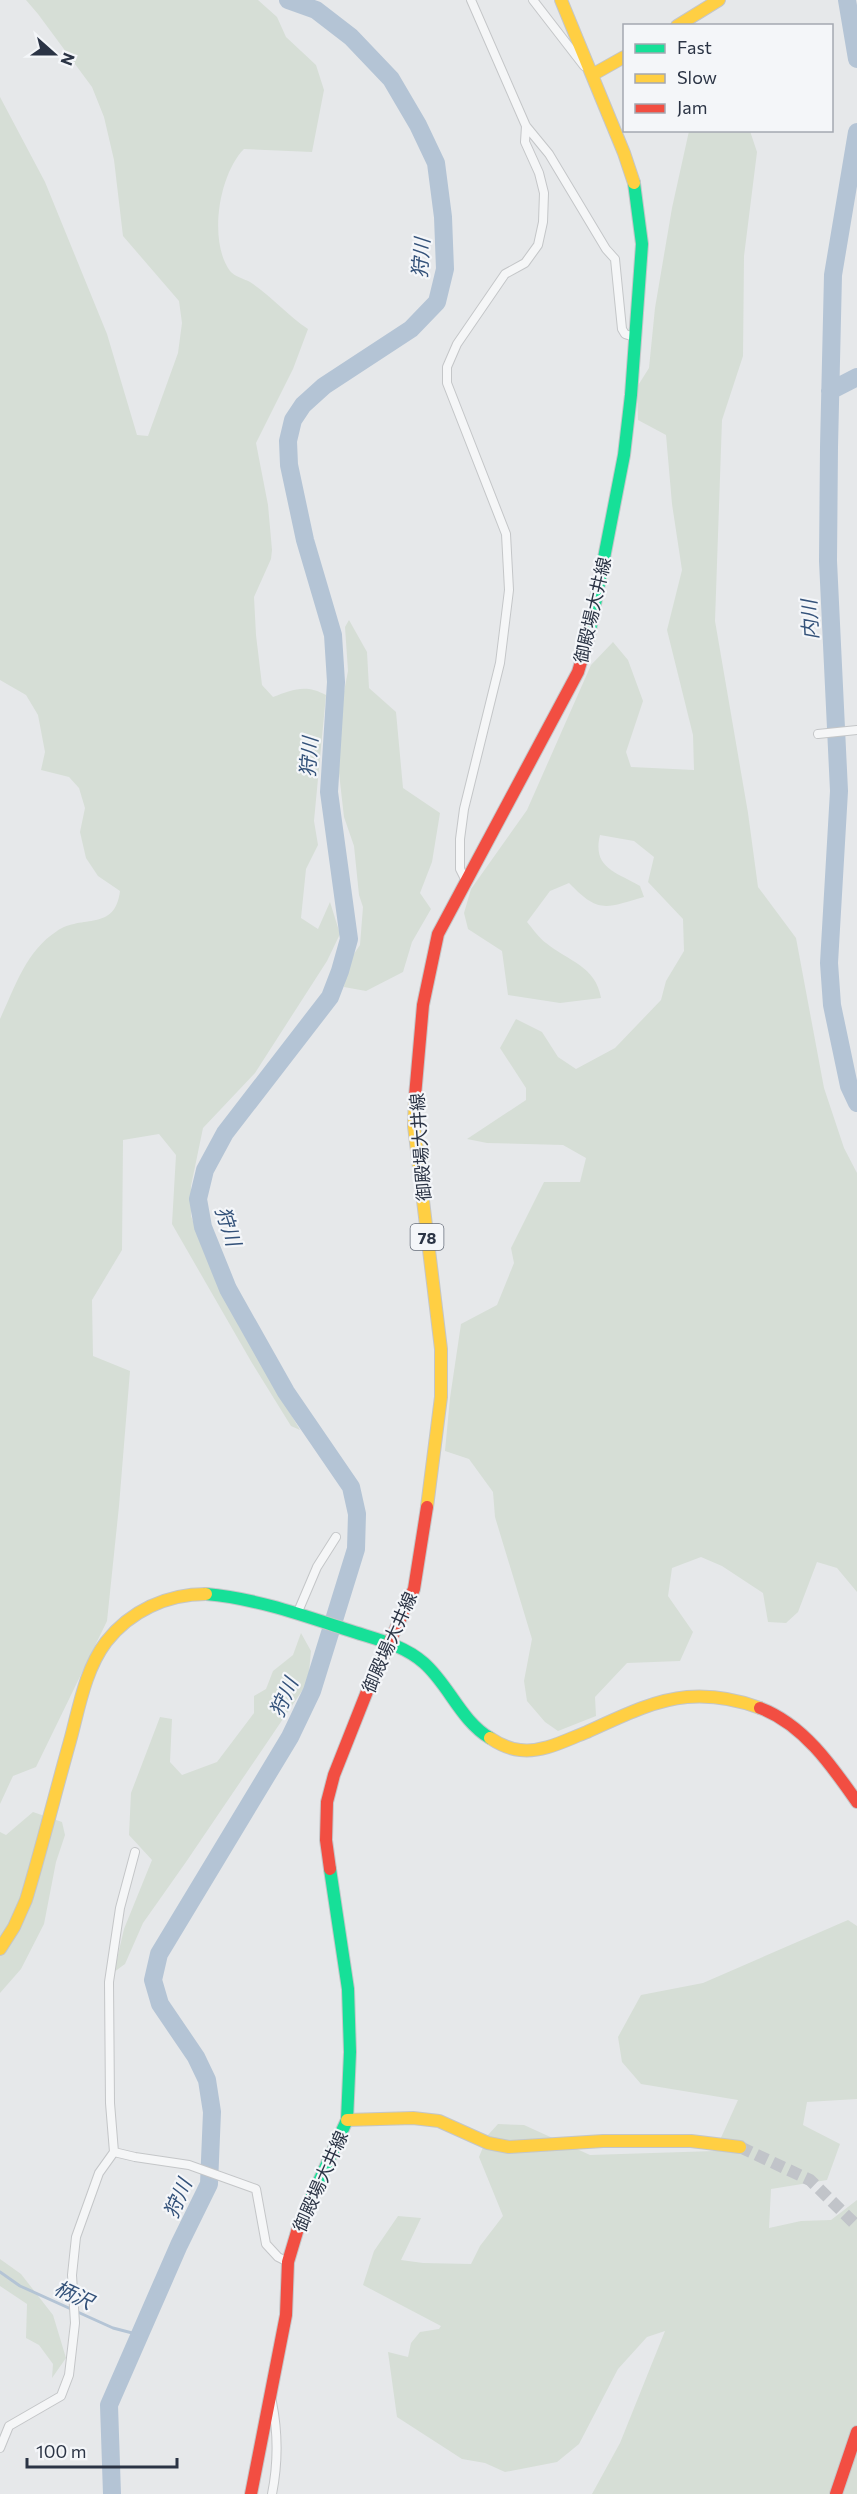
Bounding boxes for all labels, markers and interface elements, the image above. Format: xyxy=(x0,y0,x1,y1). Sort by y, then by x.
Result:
north arrow xyxy=(24,24,84,84)
legend xyxy=(623,24,833,132)
text: Fast xyxy=(677,36,712,58)
text: N xyxy=(57,51,79,69)
text: Slow xyxy=(677,66,717,88)
text: Jam xyxy=(677,96,707,118)
water label: 狩川 xyxy=(407,235,434,279)
street label: 御殿場大井線 xyxy=(569,555,615,665)
water label: 内川 xyxy=(796,597,822,641)
water label: 狩川 xyxy=(295,734,322,778)
street label: 御殿場大井線 xyxy=(405,1092,435,1202)
water label: 狩川 xyxy=(211,1203,247,1251)
road number: 78 xyxy=(410,1224,444,1250)
street label: 御殿場大井線 xyxy=(357,1588,421,1696)
water label: 狩川 xyxy=(264,1672,303,1720)
street label: 御殿場大井線 xyxy=(288,2127,352,2235)
water label: 狩川 xyxy=(158,2173,197,2221)
water label: 柄沢 xyxy=(51,2275,100,2315)
scale bar xyxy=(27,2431,177,2469)
text: 100 m xyxy=(36,2440,86,2462)

